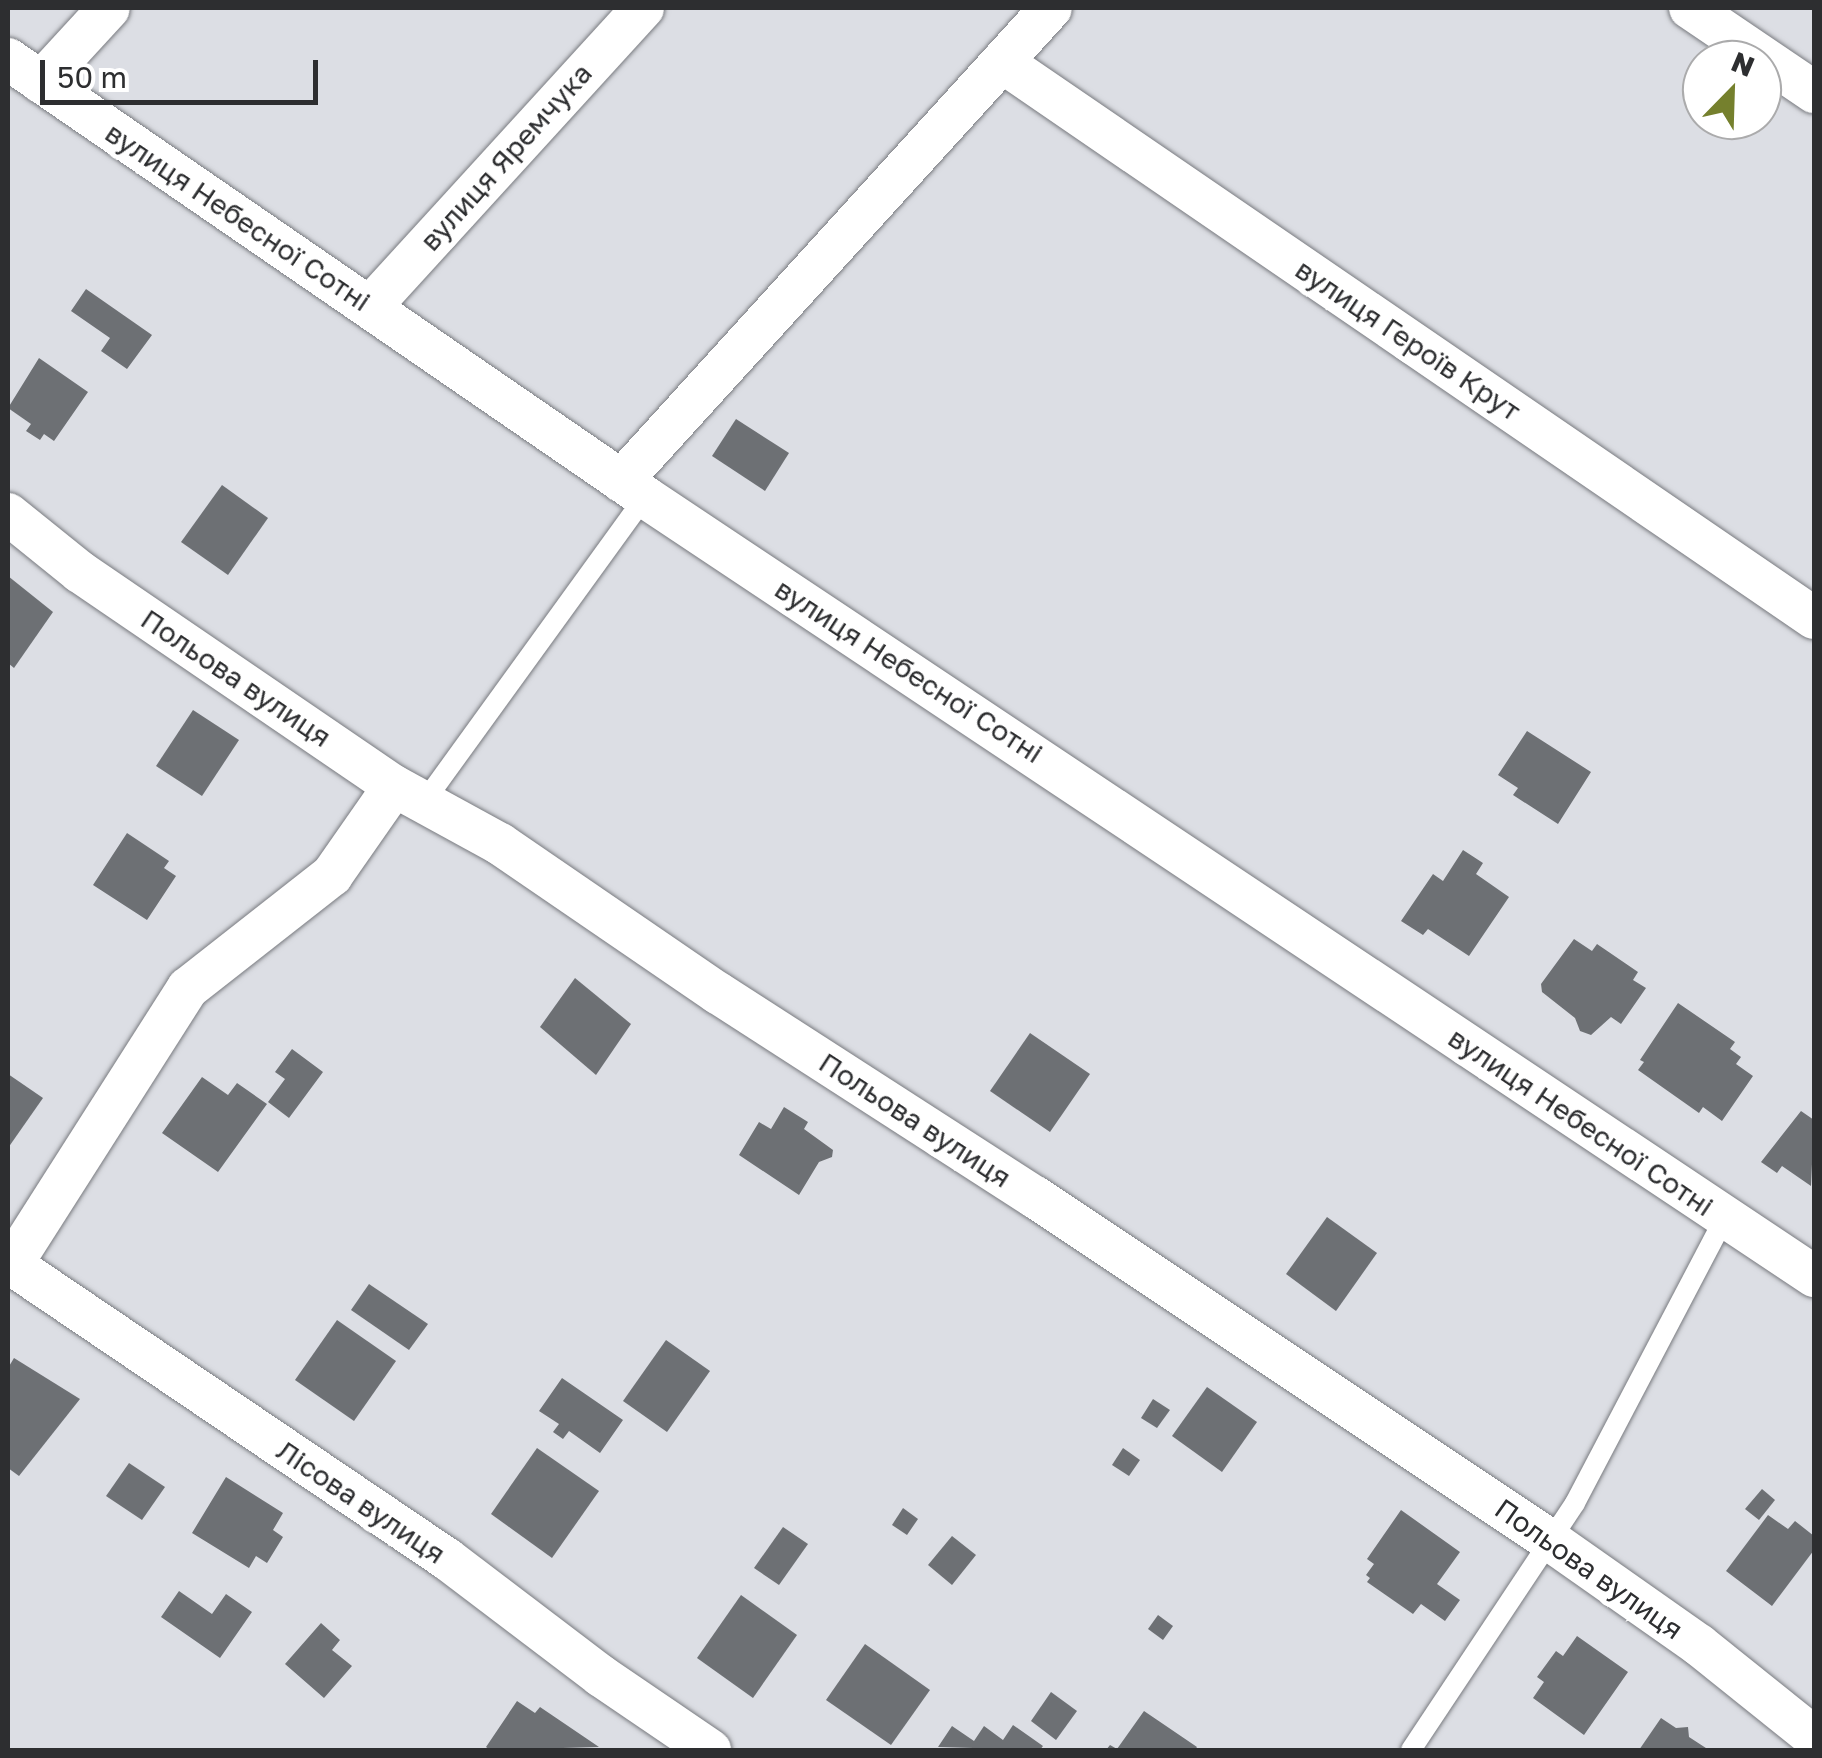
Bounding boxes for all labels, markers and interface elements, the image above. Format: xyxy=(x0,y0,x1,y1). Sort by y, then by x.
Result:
scale bar xyxy=(45,40,322,102)
north arrow xyxy=(1682,40,1782,140)
text: N xyxy=(1727,44,1759,83)
street label: вулиця Яремчука xyxy=(413,57,599,257)
text: 50 m xyxy=(57,59,127,95)
street label: вулиця Небесної Сотні xyxy=(99,116,377,318)
street label: вулиця Героїв Крут xyxy=(1289,252,1527,428)
street label: вулиця Небесної Сотні xyxy=(769,572,1049,770)
street label: Польова вулиця xyxy=(135,602,337,754)
street label: вулиця Небесної Сотні xyxy=(1442,1021,1720,1223)
street label: Польова вулиця xyxy=(813,1046,1017,1194)
street label: Лісова вулиця xyxy=(270,1433,452,1571)
street label: Польова вулиця xyxy=(1489,1492,1689,1646)

